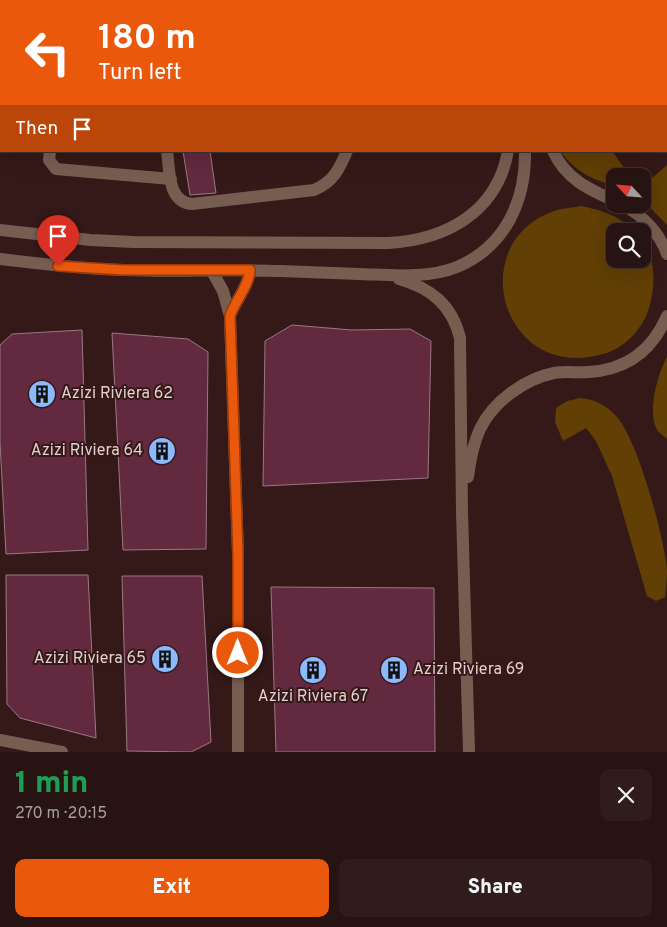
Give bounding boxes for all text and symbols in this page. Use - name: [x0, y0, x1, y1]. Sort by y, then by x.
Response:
- text: 180 m: [98, 17, 196, 61]
- icon: left: [15, 20, 80, 85]
- text: Turn left: [98, 60, 181, 87]
- icon: arrive: [68, 115, 96, 143]
- text: Then: [15, 117, 58, 141]
- north arrow: [606, 168, 651, 212]
- map controls: [606, 168, 651, 268]
- pin: [37, 215, 79, 266]
- icon: arrive: [44, 222, 72, 250]
- button: search: [606, 223, 651, 268]
- building icon: Azizi Riviera 62: [27, 379, 57, 409]
- place label: Azizi Riviera 62: [61, 384, 173, 404]
- building icon: Azizi Riviera 64: [147, 436, 177, 466]
- place label: Azizi Riviera 64: [31, 441, 143, 461]
- position arrow: [211, 626, 263, 678]
- building icon: Azizi Riviera 65: [150, 644, 180, 674]
- place label: Azizi Riviera 65: [34, 649, 146, 669]
- building icon: Azizi Riviera 67: [298, 655, 328, 685]
- building icon: Azizi Riviera 69: [379, 655, 409, 685]
- place label: Azizi Riviera 69: [413, 660, 524, 680]
- place label: Azizi Riviera 67: [258, 687, 368, 707]
- text: 1 min: [15, 766, 88, 803]
- button: close: [600, 769, 652, 821]
- text: 270 m · 20:15: [15, 804, 107, 824]
- button: Exit: [15, 859, 329, 917]
- button: Share: [339, 859, 652, 917]

